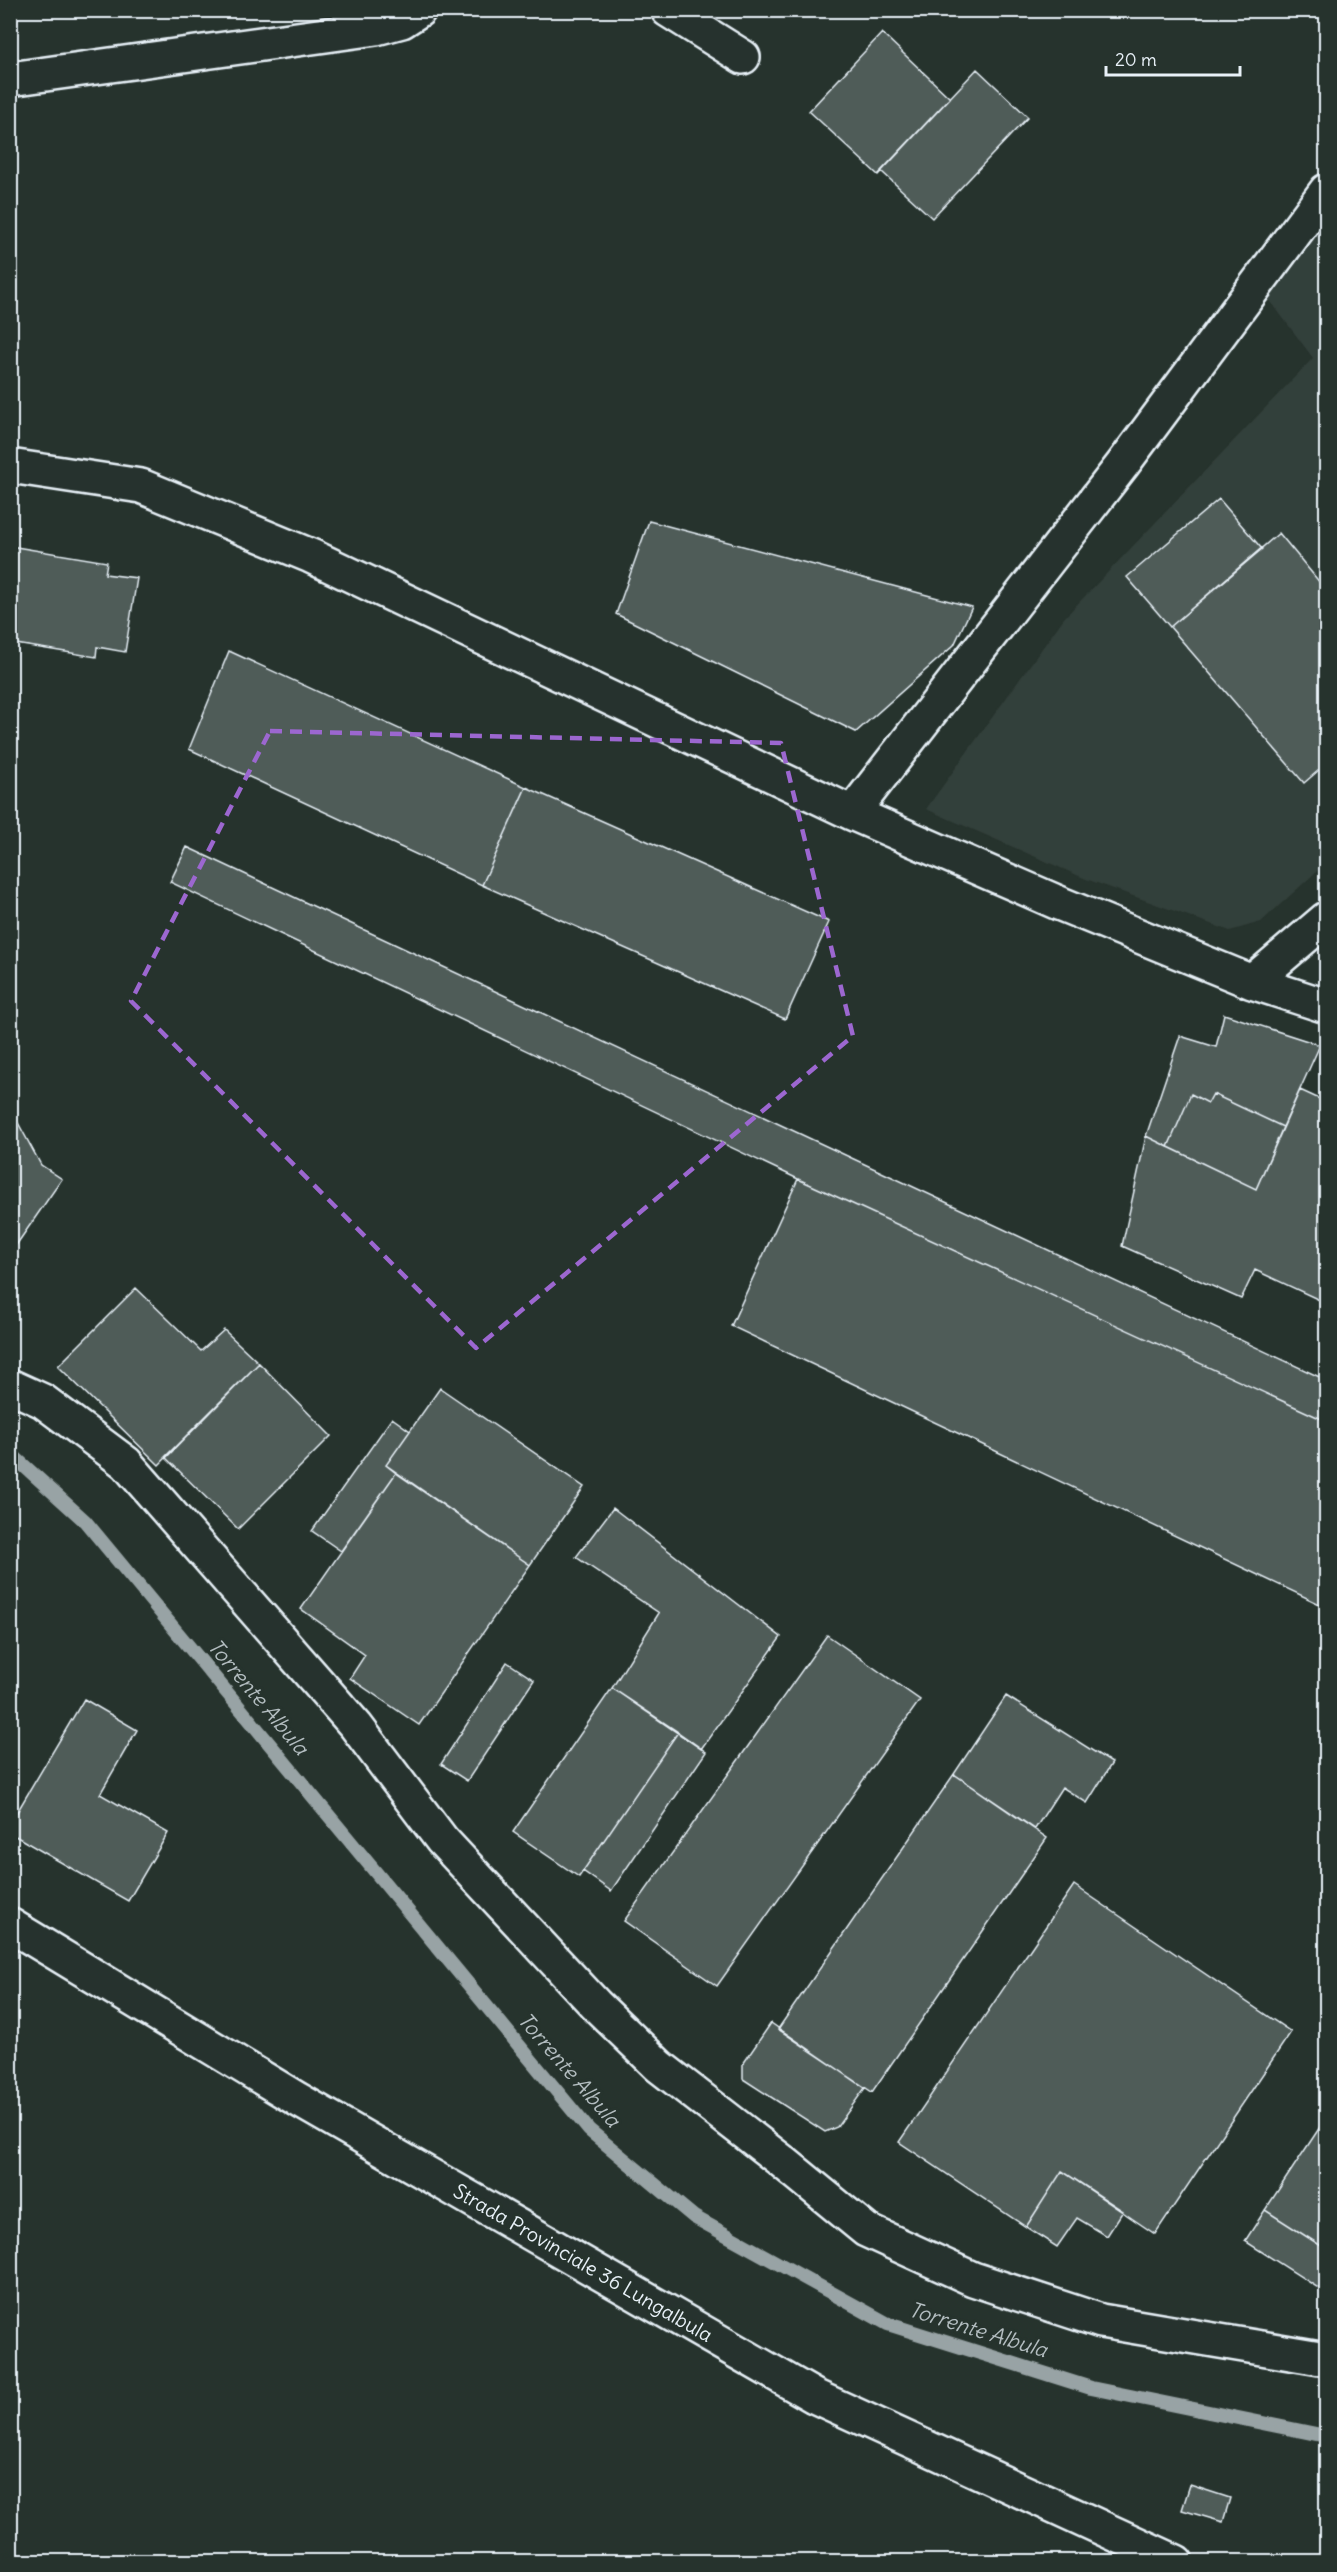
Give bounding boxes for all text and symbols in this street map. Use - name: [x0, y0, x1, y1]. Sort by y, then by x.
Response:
- scale bar: [1106, 39, 1240, 77]
- text: 20 m: [1115, 48, 1157, 71]
- water label: Torrente Albula: [202, 1633, 315, 1761]
- water label: Torrente Albula: [512, 2007, 627, 2133]
- street label: Strada Provinciale 36 Lungalbula: [449, 2178, 717, 2347]
- water label: Torrente Albula: [906, 2296, 1051, 2364]

